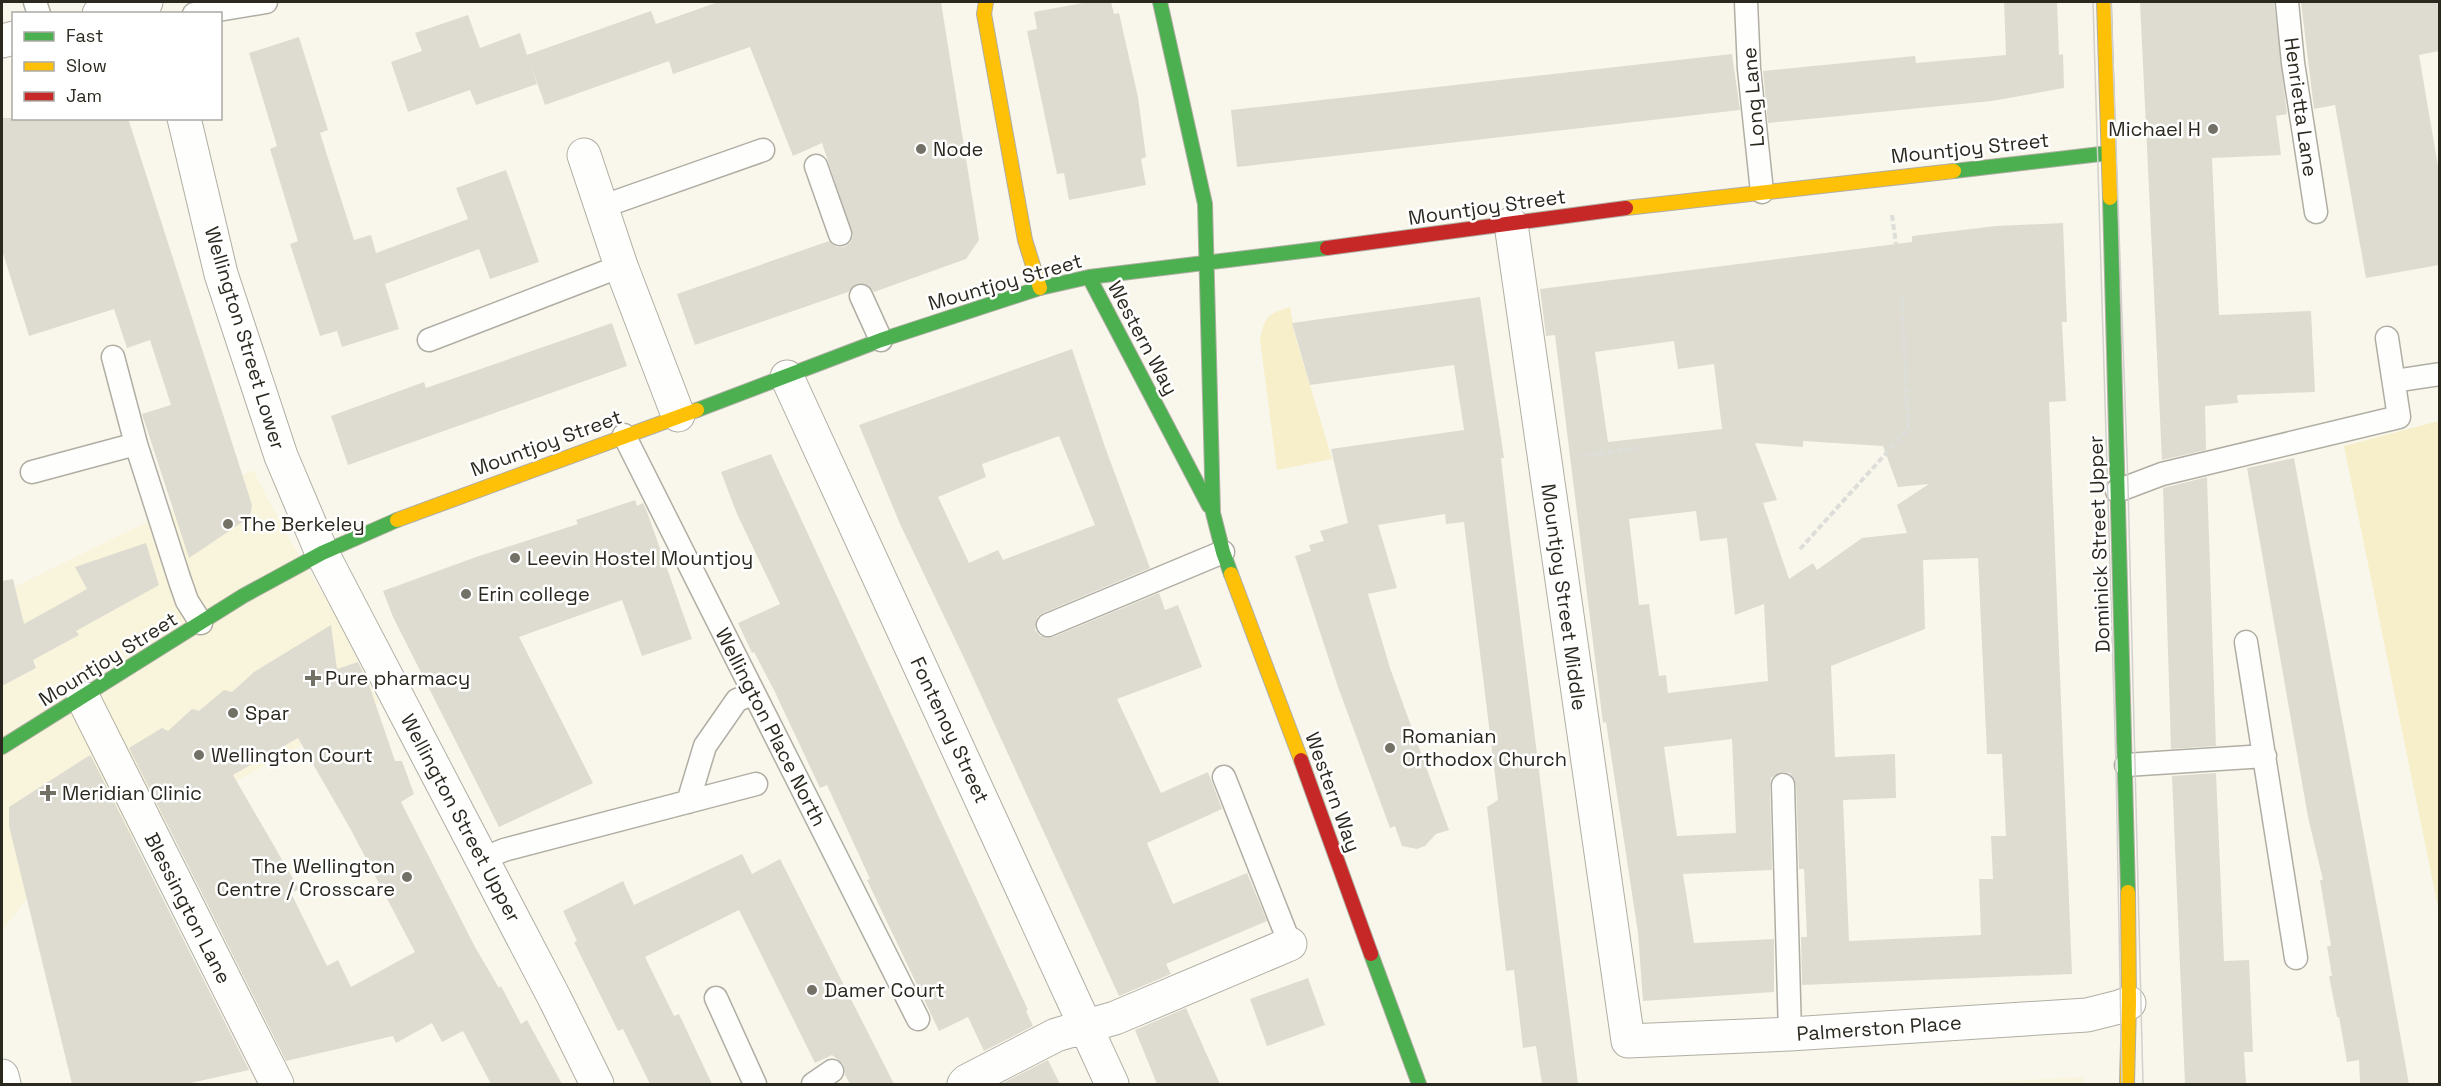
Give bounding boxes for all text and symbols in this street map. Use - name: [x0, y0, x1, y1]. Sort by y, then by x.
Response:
- legend: [12, 12, 222, 120]
- text: Fast: [66, 24, 103, 47]
- street label: Henrietta Lane: [2278, 36, 2324, 178]
- street label: Long Lane: [1736, 46, 1770, 148]
- text: Slow: [66, 54, 107, 77]
- text: Jam: [66, 84, 102, 107]
- place label: Michael H: [2108, 116, 2201, 142]
- marker: Michael H: [2206, 122, 2220, 136]
- street label: Mountjoy Street: [1890, 127, 2050, 169]
- place label: Node: [933, 136, 983, 162]
- marker: Node: [914, 142, 928, 156]
- street label: Mountjoy Street: [1407, 183, 1567, 231]
- street label: Wellington Street Lower: [199, 223, 291, 453]
- street label: Mountjoy Street: [925, 248, 1085, 316]
- street label: Western Way: [1102, 276, 1184, 400]
- street label: Mountjoy Street: [467, 404, 625, 482]
- street label: Dominick Street Upper: [2082, 435, 2116, 653]
- street label: Mountjoy Street Middle: [1535, 482, 1593, 712]
- place label: The Berkeley: [240, 511, 365, 537]
- marker: The Berkeley: [221, 517, 235, 531]
- place label: Leevin Hostel Mountjoy: [527, 545, 753, 571]
- marker: Leevin Hostel Mountjoy: [508, 551, 522, 565]
- place label: Erin college: [478, 581, 590, 607]
- marker: Erin college: [459, 587, 473, 601]
- street label: Mountjoy Street: [34, 606, 182, 712]
- street label: Wellington Place North: [710, 623, 832, 831]
- street label: Fontenoy Street: [905, 653, 995, 807]
- place label: Pure pharmacy: [325, 665, 470, 691]
- marker: Pure pharmacy: [306, 671, 320, 685]
- place label: Spar: [245, 700, 289, 726]
- marker: Spar: [226, 706, 240, 720]
- street label: Wellington Street Upper: [395, 709, 527, 927]
- place label: Romanian Orthodox Church: [1402, 723, 1567, 772]
- street label: Western Way: [1299, 729, 1367, 855]
- marker: Romanian Orthodox Church: [1383, 741, 1397, 755]
- place label: Wellington Court: [211, 742, 373, 768]
- marker: Wellington Court: [192, 748, 206, 762]
- place label: Meridian Clinic: [62, 780, 202, 806]
- marker: Meridian Clinic: [39, 784, 57, 802]
- street label: Blessington Lane: [139, 828, 237, 988]
- place label: The Wellington Centre / Crosscare: [217, 853, 395, 902]
- marker: The Wellington Centre / Crosscare: [400, 870, 414, 884]
- place label: Damer Court: [824, 977, 945, 1003]
- marker: Damer Court: [805, 983, 819, 997]
- street label: Palmerston Place: [1796, 1009, 1962, 1047]

